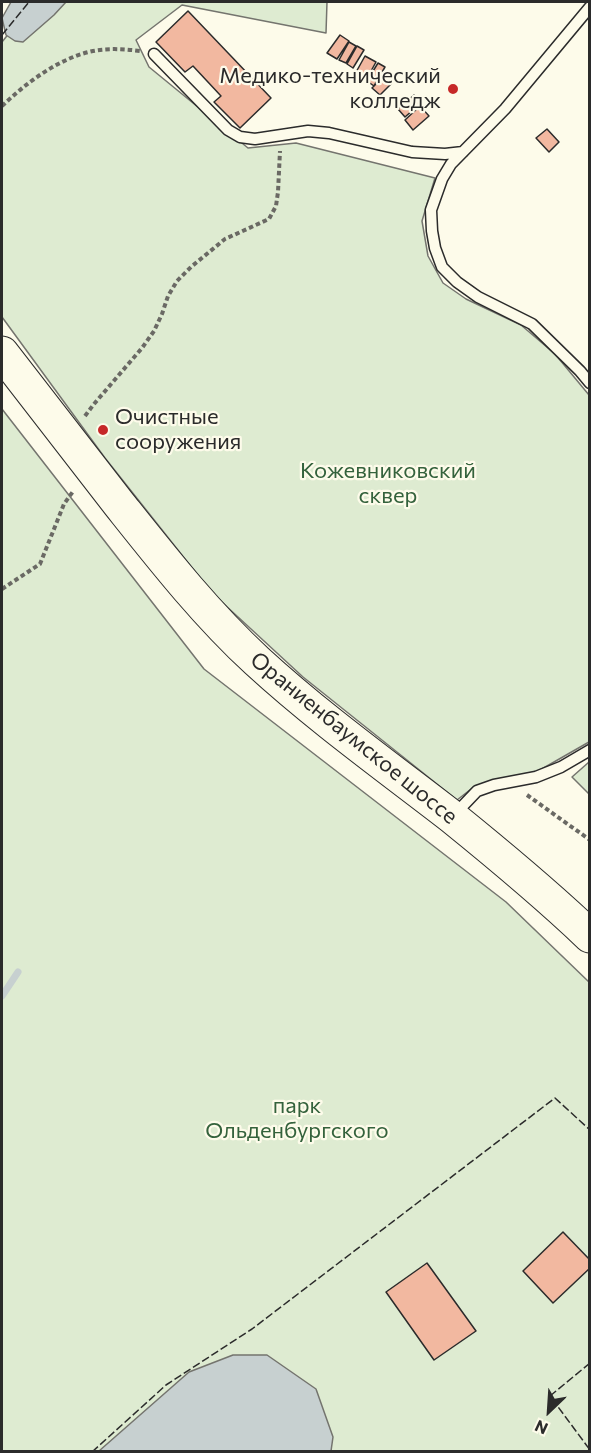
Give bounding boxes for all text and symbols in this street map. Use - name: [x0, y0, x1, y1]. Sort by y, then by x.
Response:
- place label: Медико-технический колледж: [219, 63, 441, 114]
- marker: Медико-технический колледж: [446, 82, 460, 96]
- place label: Очистные сооружения: [115, 404, 241, 456]
- marker: Очистные сооружения: [96, 423, 110, 437]
- park label: Кожевниковский сквер: [300, 458, 476, 510]
- street label: Ораниенбаумское шоссе: [245, 646, 463, 830]
- park label: парк Ольденбургского: [205, 1093, 389, 1144]
- north arrow: [519, 1381, 579, 1441]
- text: N: [532, 1417, 551, 1439]

